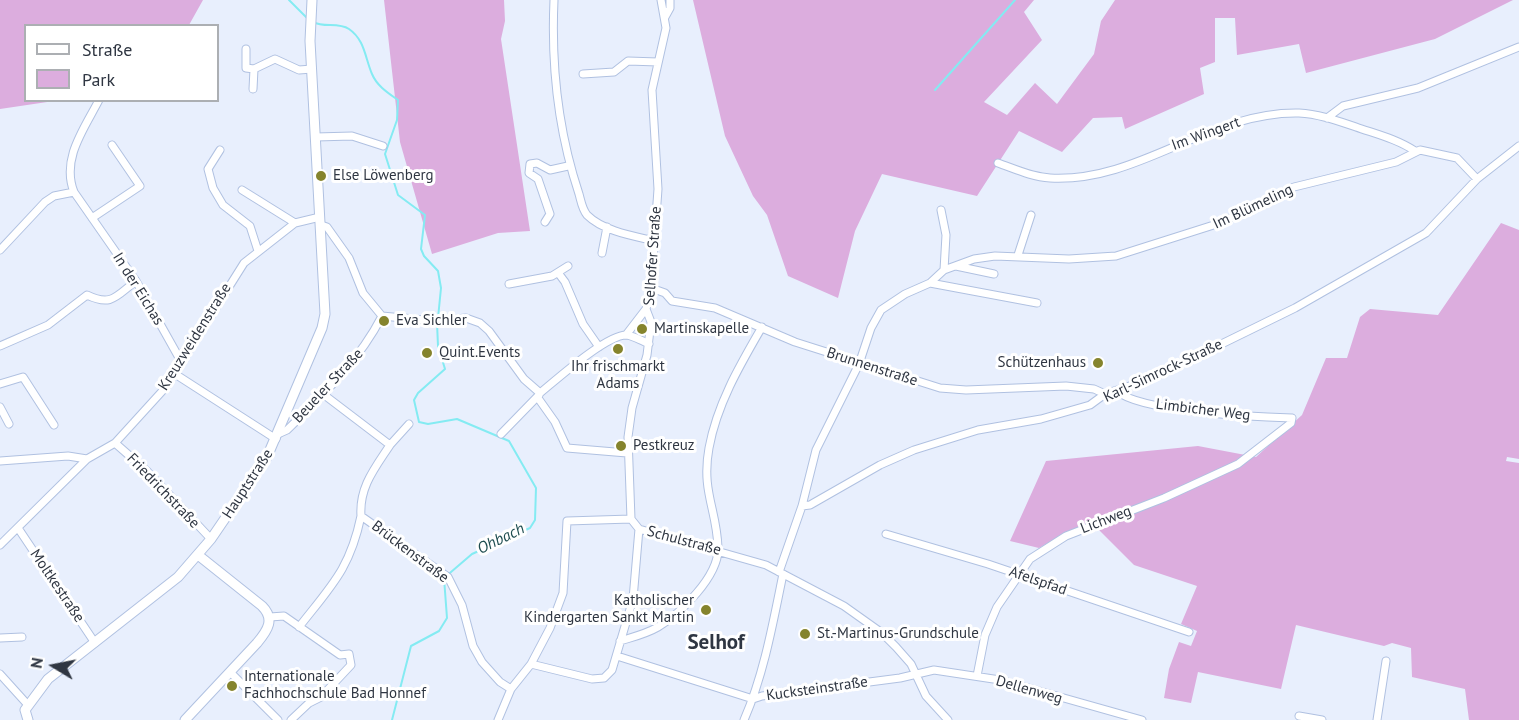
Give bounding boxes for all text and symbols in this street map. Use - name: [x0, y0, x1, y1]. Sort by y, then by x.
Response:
- legend: [24, 24, 219, 102]
- text: Straße: [82, 38, 133, 61]
- text: Park: [82, 68, 115, 91]
- street label: Im Wingert: [1169, 113, 1243, 155]
- place label: Else Löwenberg: [333, 167, 434, 185]
- marker: Else Löwenberg: [314, 169, 328, 183]
- street label: Im Blümeling: [1210, 181, 1296, 233]
- street label: Selhofer Straße: [641, 206, 665, 306]
- street label: In der Eichas: [109, 249, 167, 329]
- street label: Kreuzweidenstraße: [155, 280, 235, 394]
- place label: Eva Sichler: [396, 312, 467, 330]
- marker: Eva Sichler: [377, 314, 391, 328]
- place label: Martinskapelle: [654, 320, 749, 338]
- marker: Martinskapelle: [635, 322, 649, 336]
- street label: Karl-Simrock-Straße: [1101, 336, 1225, 406]
- marker: Ihr frischmarkt Adams: [611, 342, 625, 356]
- place label: Quint.Events: [439, 344, 520, 362]
- street label: Brunnenstraße: [824, 344, 920, 390]
- street label: Beueler Straße: [289, 345, 367, 427]
- marker: Quint.Events: [420, 346, 434, 360]
- place label: Schützenhaus: [998, 354, 1086, 372]
- marker: Schützenhaus: [1091, 356, 1105, 370]
- place label: Ihr frischmarkt Adams: [571, 358, 665, 393]
- street label: Limbicher Weg: [1155, 395, 1251, 425]
- place label: Pestkreuz: [633, 437, 695, 455]
- marker: Pestkreuz: [614, 439, 628, 453]
- street label: Hauptstraße: [219, 446, 277, 522]
- street label: Friedrichstraße: [123, 450, 203, 532]
- street label: Lichweg: [1078, 502, 1134, 538]
- street label: Brückenstraße: [368, 517, 452, 587]
- water label: Ohbach: [474, 519, 528, 559]
- street label: Schulstraße: [645, 522, 723, 560]
- street label: Moltkestraße: [26, 546, 88, 626]
- street label: Afelspfad: [1007, 563, 1069, 599]
- place label: Katholischer Kindergarten Sankt Martin: [524, 592, 694, 627]
- marker: Katholischer Kindergarten Sankt Martin: [699, 603, 713, 617]
- place label: St.-Martinus-Grundschule: [817, 625, 979, 643]
- marker: St.-Martinus-Grundschule: [798, 627, 812, 641]
- district label: Selhof: [687, 630, 745, 656]
- north arrow: [24, 636, 84, 696]
- text: N: [26, 656, 47, 670]
- place label: Internationale Fachhochschule Bad Honnef: [244, 668, 426, 703]
- street label: Dellenweg: [994, 672, 1064, 708]
- street label: Kucksteinstraße: [765, 673, 869, 705]
- marker: Internationale Fachhochschule Bad Honnef: [225, 679, 239, 693]

